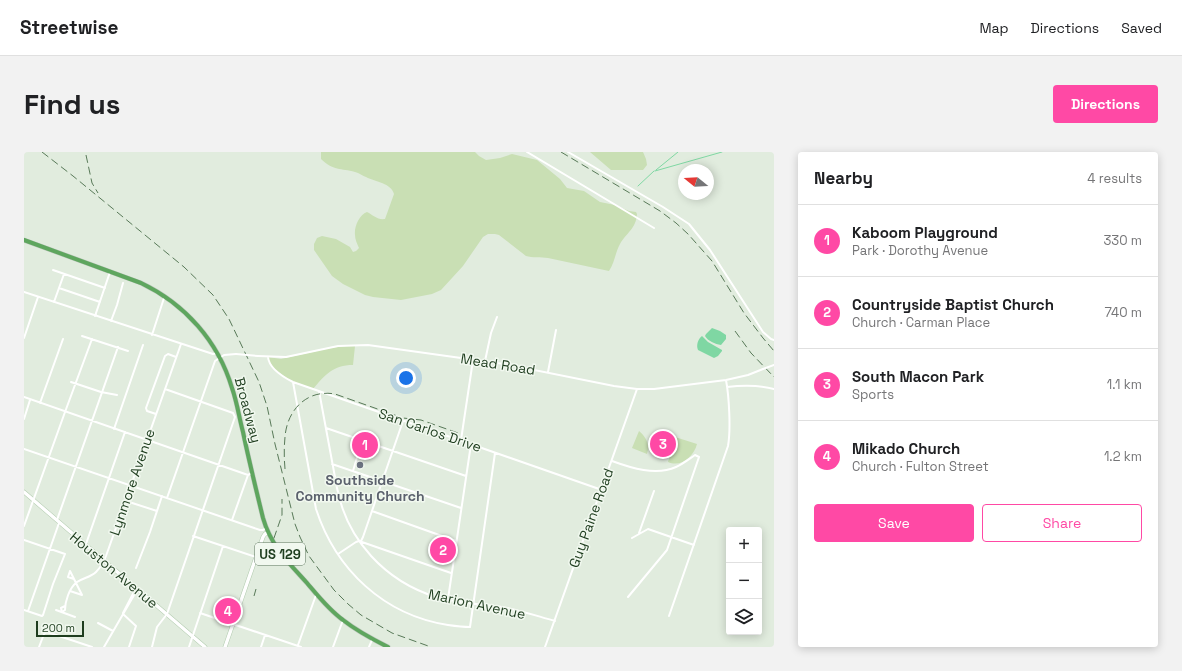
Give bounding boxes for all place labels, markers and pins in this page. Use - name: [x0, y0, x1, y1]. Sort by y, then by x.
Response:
- pin: 3: [650, 429, 676, 459]
- pin: 1: [352, 430, 378, 460]
- marker: Southside Community Church: [355, 460, 365, 470]
- place label: Southside Community Church: [295, 471, 425, 505]
- pin: 2: [430, 535, 456, 565]
- pin: 4: [215, 596, 241, 626]

